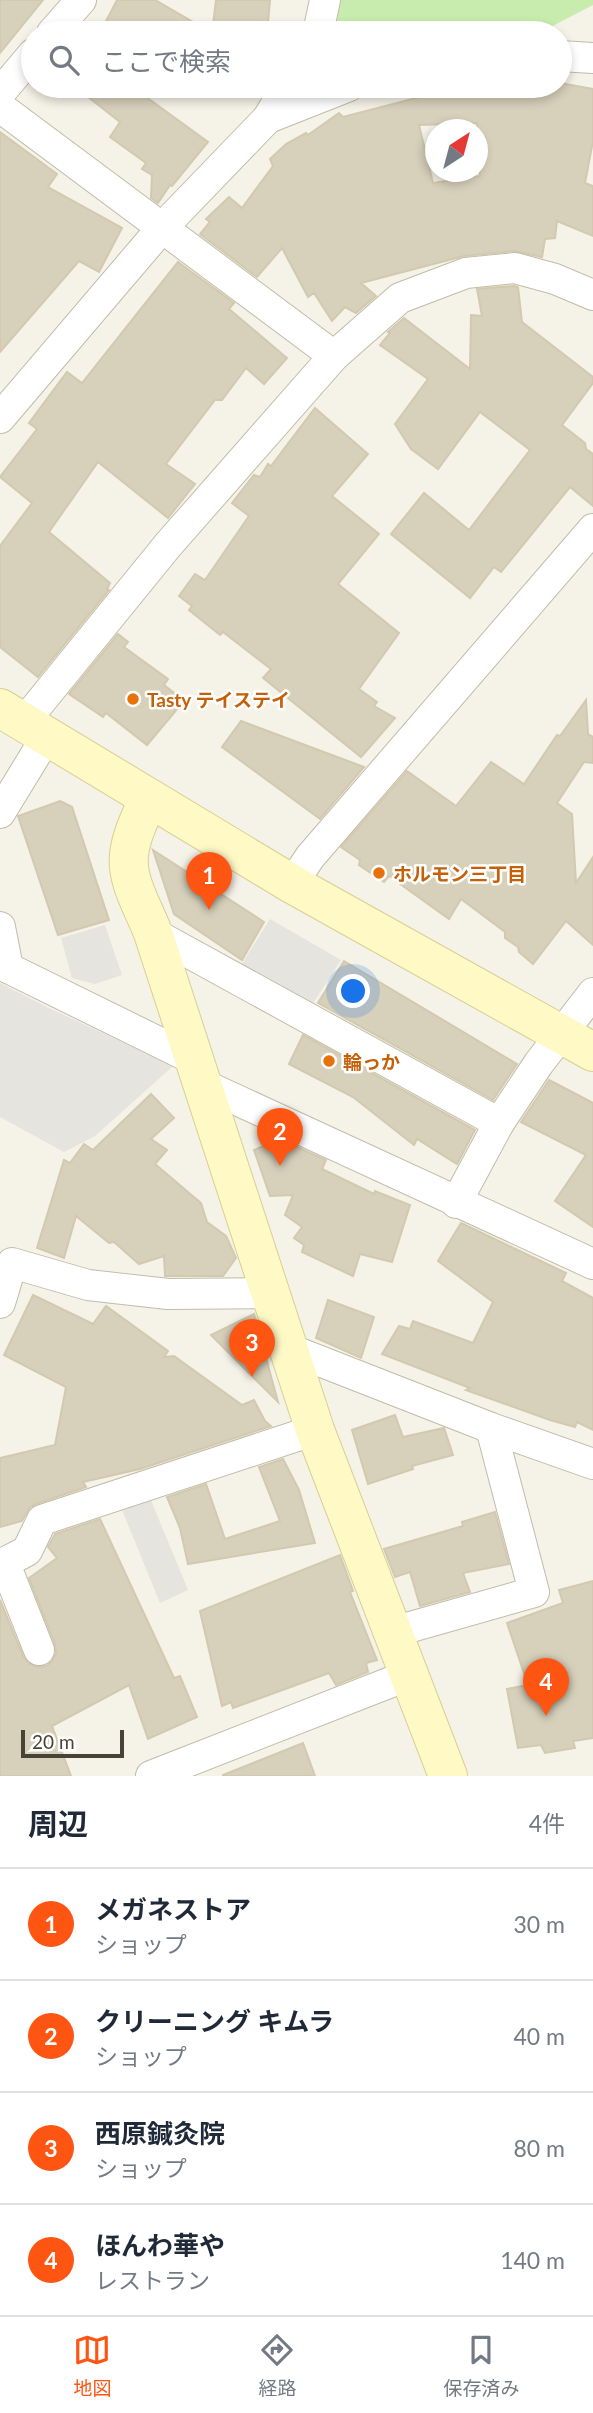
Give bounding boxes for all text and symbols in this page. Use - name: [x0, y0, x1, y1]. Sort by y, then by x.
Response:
- search box: [21, 21, 572, 98]
- icon: search: [45, 41, 83, 79]
- text: ここで検索: [101, 45, 231, 77]
- north arrow: [425, 119, 488, 182]
- place label: Tasty テイステイ: [147, 688, 290, 711]
- marker: Tasty テイステイ: [125, 691, 141, 707]
- pin: 1: [186, 852, 232, 910]
- place label: ホルモン三丁目: [393, 862, 526, 885]
- marker: ホルモン三丁目: [371, 865, 387, 881]
- your location: [336, 974, 370, 1008]
- place label: 輪っか: [343, 1050, 400, 1073]
- marker: 輪っか: [321, 1053, 337, 1069]
- pin: 2: [257, 1108, 303, 1166]
- pin: 3: [229, 1319, 275, 1377]
- pin: 4: [523, 1658, 569, 1716]
- scale bar: [21, 1727, 124, 1759]
- text: 20 m: [32, 1730, 75, 1753]
- text: 周辺: [28, 1805, 88, 1841]
- text: 4件: [529, 1809, 565, 1837]
- text: メガネストア: [95, 1893, 251, 1925]
- text: 1: [44, 1910, 58, 1938]
- text: 30 m: [514, 1910, 565, 1938]
- text: ショップ: [95, 1930, 187, 1958]
- text: クリーニング キムラ: [95, 2005, 334, 2037]
- text: 2: [44, 2022, 58, 2050]
- text: 40 m: [514, 2022, 565, 2050]
- text: ショップ: [95, 2042, 187, 2070]
- text: 西原鍼灸院: [95, 2117, 225, 2149]
- text: 3: [44, 2134, 58, 2162]
- text: 80 m: [514, 2134, 565, 2162]
- text: ショップ: [95, 2154, 187, 2182]
- text: ほんわ華や: [95, 2229, 225, 2261]
- text: 4: [44, 2246, 58, 2274]
- text: 140 m: [500, 2246, 565, 2274]
- text: レストラン: [95, 2266, 210, 2294]
- tab: 地図: [73, 2331, 112, 2400]
- tab: 経路: [258, 2331, 297, 2400]
- tab: 保存済み: [443, 2331, 520, 2400]

